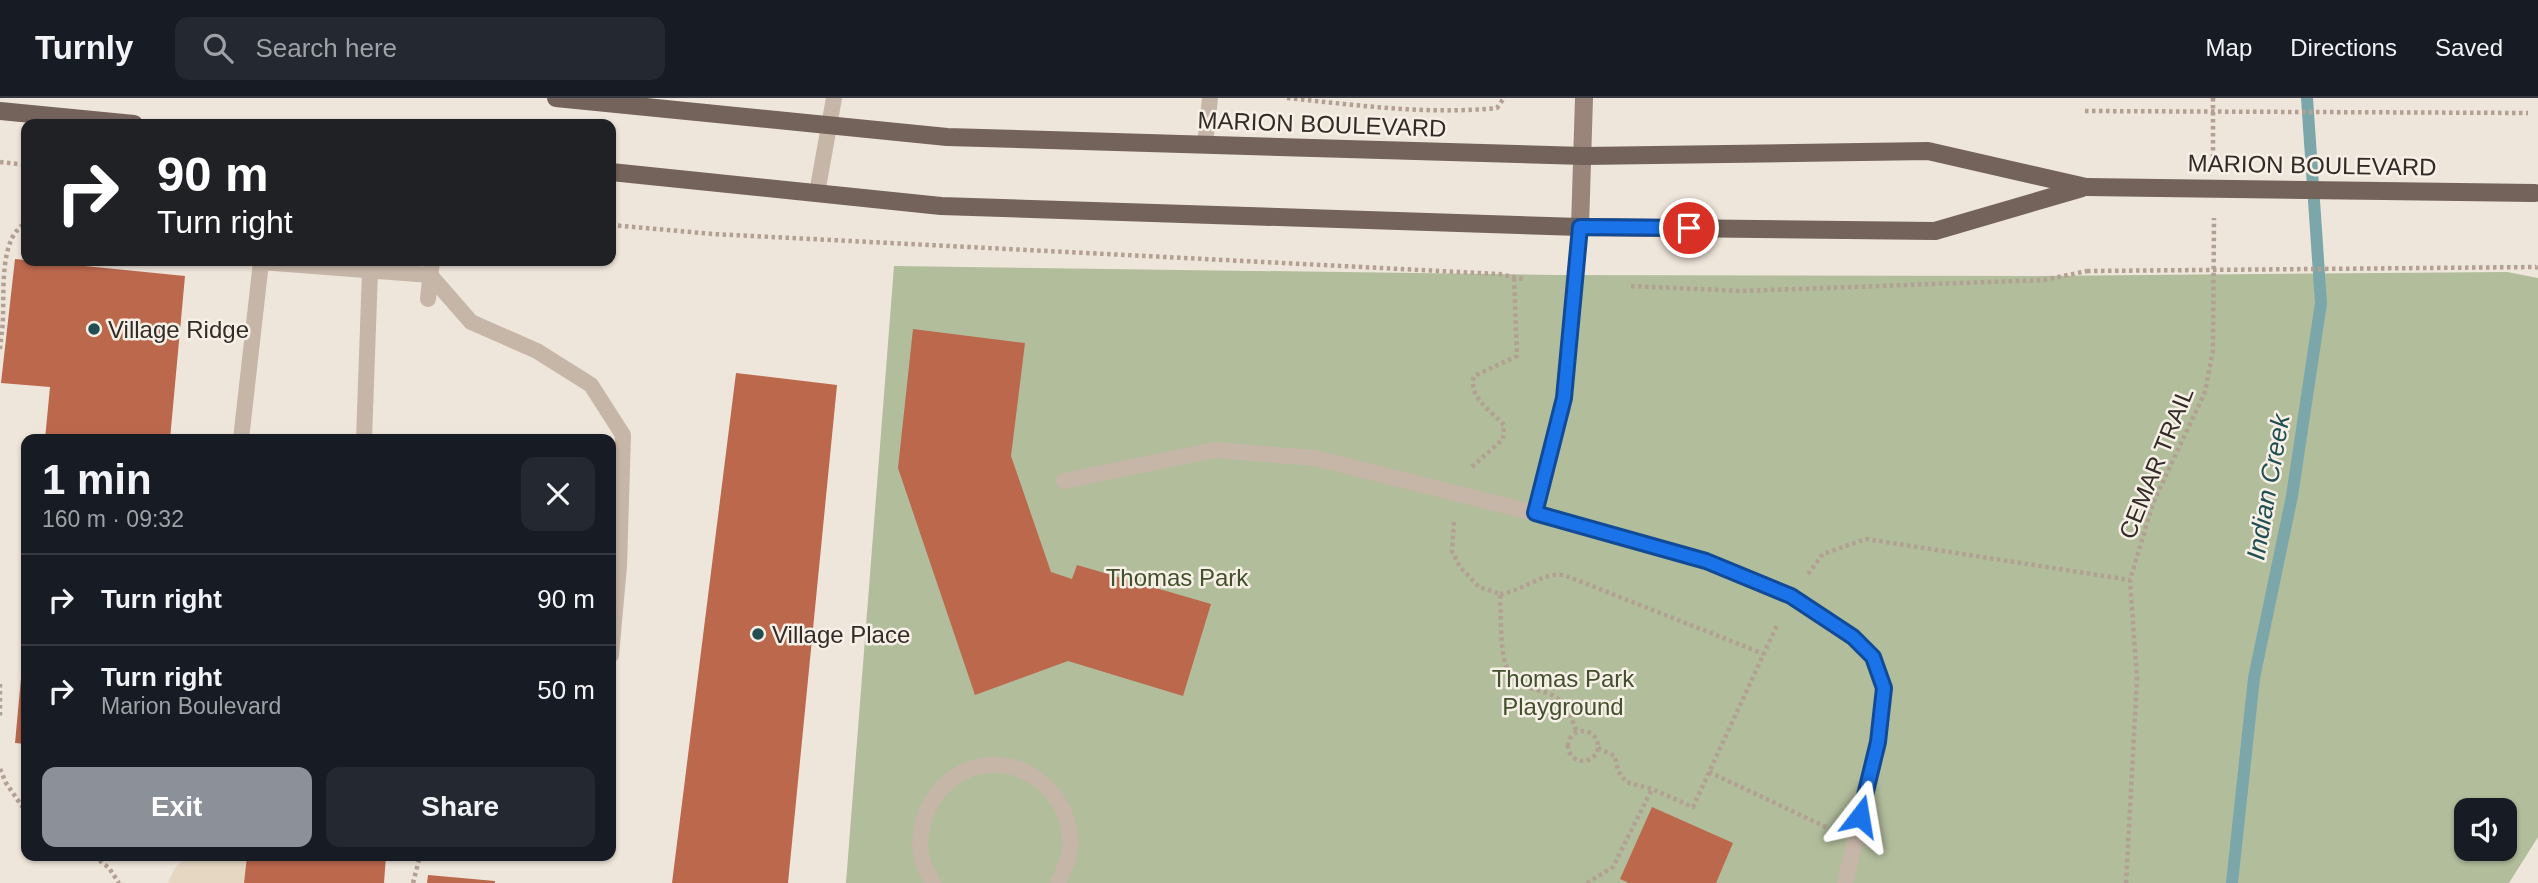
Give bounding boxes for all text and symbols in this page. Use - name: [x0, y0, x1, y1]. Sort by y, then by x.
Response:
- search box: [175, 17, 665, 80]
- text: Turnly: [35, 29, 133, 66]
- icon: search: [199, 29, 237, 67]
- text: Search here: [255, 33, 397, 63]
- text: Map: [2206, 34, 2252, 61]
- text: Directions: [2290, 34, 2397, 61]
- text: Saved: [2435, 34, 2503, 61]
- street label: MARION BOULEVARD: [1197, 106, 1447, 142]
- icon: right: [42, 147, 133, 238]
- text: 90 m: [157, 147, 269, 201]
- street label: MARION BOULEVARD: [2187, 149, 2437, 181]
- pin: [1659, 198, 1719, 258]
- text: Turn right: [157, 204, 293, 240]
- icon: arrive: [1670, 209, 1708, 247]
- place label: Village Ridge: [108, 316, 249, 343]
- marker: Village Ridge: [86, 321, 102, 337]
- street label: CEMAR TRAIL: [2113, 383, 2199, 543]
- water label: Indian Creek: [2240, 410, 2296, 562]
- text: 1 min: [42, 456, 152, 503]
- button: close: [521, 457, 595, 531]
- text: 160 m · 09:32: [42, 506, 184, 532]
- park label: Thomas Park: [1106, 564, 1249, 591]
- icon: right: [42, 581, 80, 619]
- text: Turn right: [101, 584, 222, 614]
- text: 90 m: [537, 584, 595, 614]
- place label: Village Place: [772, 621, 910, 648]
- marker: Village Place: [750, 626, 766, 642]
- text: Turn right: [101, 662, 222, 692]
- park label: Thomas Park Playground: [1492, 665, 1635, 720]
- icon: right: [42, 672, 80, 710]
- text: 50 m: [537, 675, 595, 705]
- text: Marion Boulevard: [101, 693, 281, 719]
- button: Exit: [42, 767, 312, 847]
- button: Share: [326, 767, 595, 847]
- position arrow: [1823, 779, 1897, 853]
- map controls: [2454, 798, 2517, 861]
- button: sound: [2454, 798, 2517, 861]

